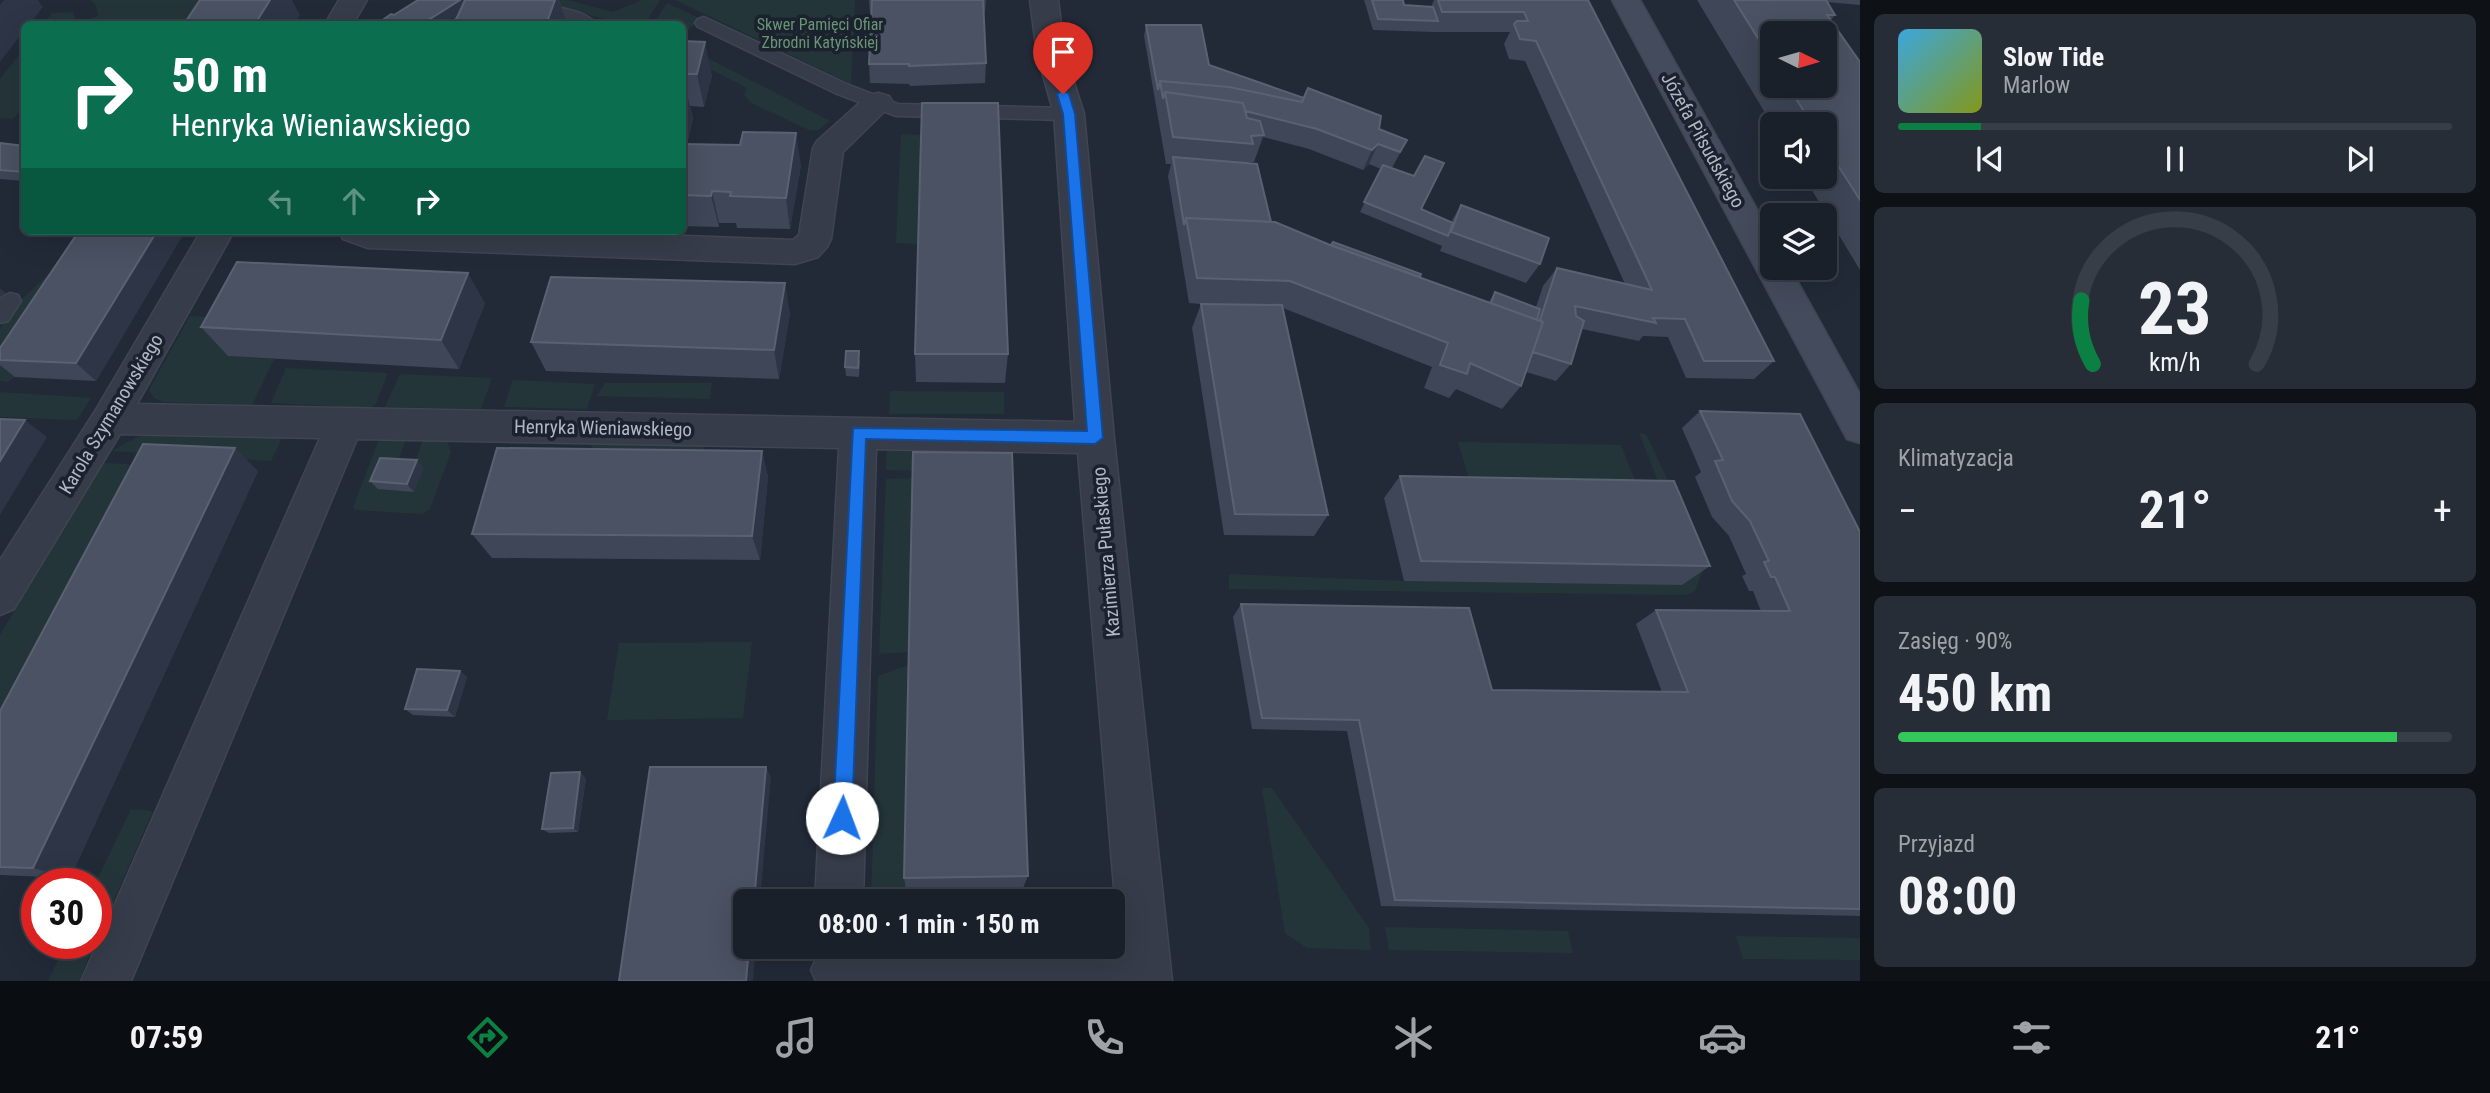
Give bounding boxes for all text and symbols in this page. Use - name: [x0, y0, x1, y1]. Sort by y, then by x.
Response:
- park label: Skwer Pamięci Ofiar Zbrodni Katyńskiej: [757, 15, 883, 52]
- north arrow: [1760, 21, 1838, 98]
- map controls: [1760, 21, 1837, 280]
- pin: [1033, 22, 1093, 94]
- icon: arrive: [1044, 33, 1082, 71]
- text: Slow Tide: [2003, 42, 2104, 72]
- text: 50 m: [171, 47, 268, 104]
- icon: right: [56, 49, 147, 140]
- street label: Józefa Piłsudskiego: [1656, 68, 1750, 212]
- text: Marlow: [2003, 72, 2070, 99]
- text: Henryka Wieniawskiego: [171, 106, 471, 144]
- button: sound: [1760, 112, 1837, 189]
- icon: previous: [1971, 140, 2009, 178]
- icon: pause: [2156, 140, 2194, 178]
- icon: next: [2341, 140, 2379, 178]
- icon: left: [262, 182, 300, 220]
- icon: ahead: [335, 182, 373, 220]
- icon: right: [408, 182, 446, 220]
- button: layers: [1760, 203, 1837, 280]
- text: 23: [2138, 266, 2212, 352]
- street label: Karola Szymanowskiego: [54, 330, 168, 498]
- text: km/h: [2149, 348, 2201, 377]
- street label: Henryka Wieniawskiego: [514, 415, 692, 441]
- text: Klimatyzacja: [1898, 445, 2014, 472]
- street label: Kazimierza Pułaskiego: [1087, 466, 1125, 638]
- text: 21°: [2139, 480, 2211, 541]
- text: −: [1898, 489, 1917, 533]
- text: +: [2433, 489, 2452, 533]
- text: Zasięg · 90%: [1898, 628, 2012, 655]
- text: 450 km: [1898, 663, 2052, 724]
- position arrow: [805, 781, 879, 855]
- text: Przyjazd: [1898, 831, 1975, 858]
- text: 08:00: [1898, 866, 2017, 927]
- speed limit sign: 30: [21, 868, 112, 959]
- text: 08:00 · 1 min · 150 m: [819, 909, 1039, 939]
- icon: directions: [463, 1013, 512, 1062]
- icon: music: [772, 1013, 821, 1062]
- icon: phone: [1080, 1013, 1129, 1062]
- icon: climate: [1389, 1013, 1438, 1062]
- icon: car: [1698, 1013, 1747, 1062]
- icon: filters: [2007, 1013, 2056, 1062]
- text: 07:59: [130, 1018, 203, 1056]
- text: 21°: [2315, 1018, 2360, 1056]

